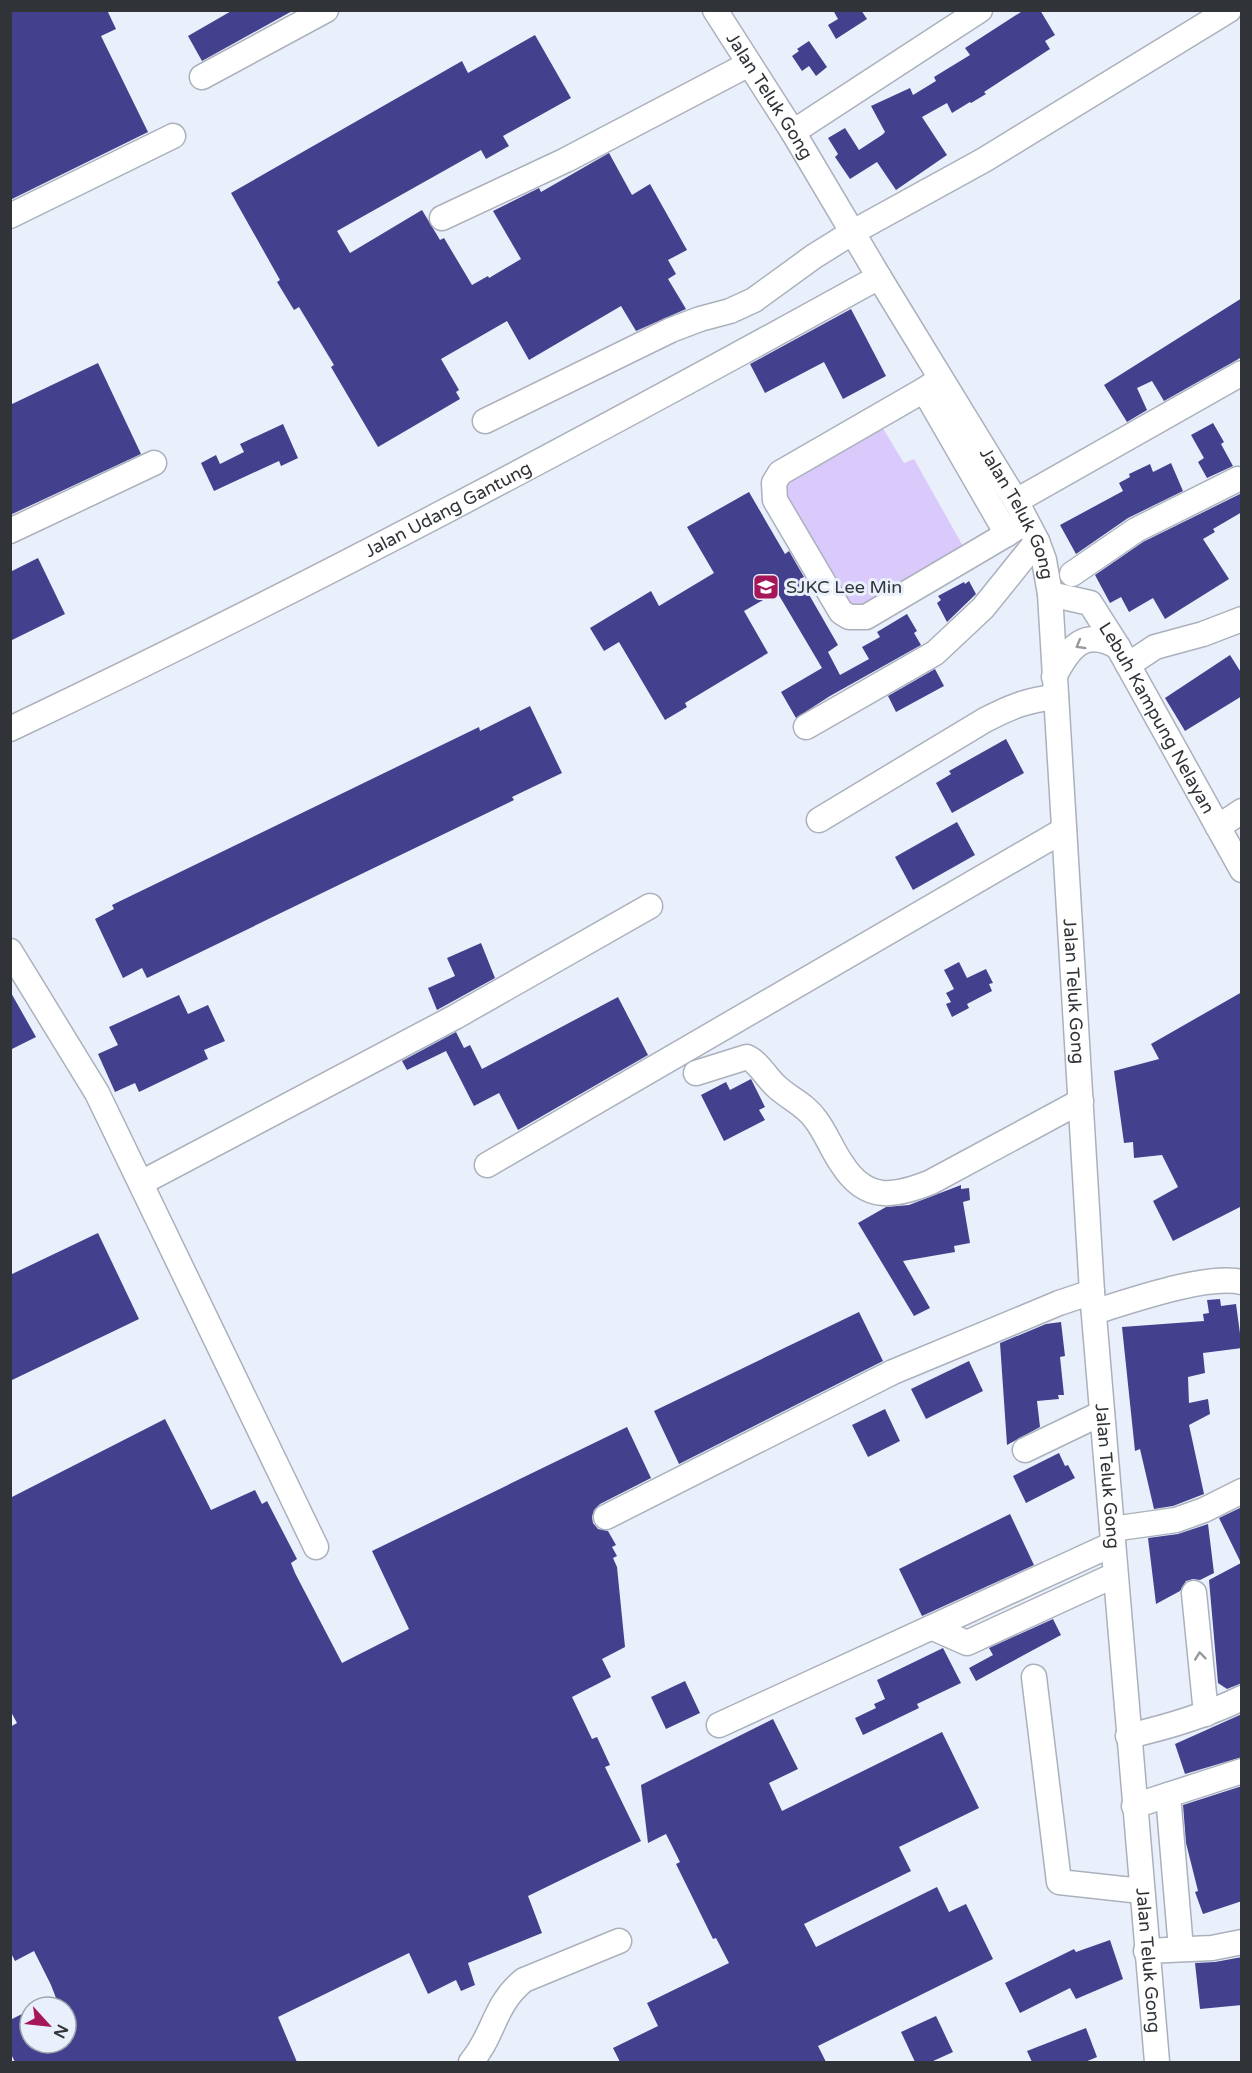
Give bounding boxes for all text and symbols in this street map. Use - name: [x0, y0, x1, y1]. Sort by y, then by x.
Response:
- street label: Jalan Teluk Gong: [721, 29, 818, 163]
- street label: Jalan Teluk Gong: [975, 443, 1058, 581]
- street label: Jalan Udang Gantung: [361, 457, 535, 562]
- school or university icon: SJKC Lee Min: [751, 572, 781, 602]
- place label: SJKC Lee Min: [786, 576, 902, 598]
- street label: Lebuh Kampung Nelayan: [1094, 618, 1219, 817]
- one-way arrow: [1075, 638, 1086, 649]
- street label: Jalan Teluk Gong: [1059, 918, 1089, 1065]
- street label: Jalan Teluk Gong: [1090, 1403, 1125, 1550]
- one-way arrow: [1194, 1652, 1207, 1661]
- street label: Jalan Teluk Gong: [1131, 1887, 1166, 2034]
- north arrow: [18, 1995, 78, 2055]
- text: N: [49, 2021, 72, 2042]

